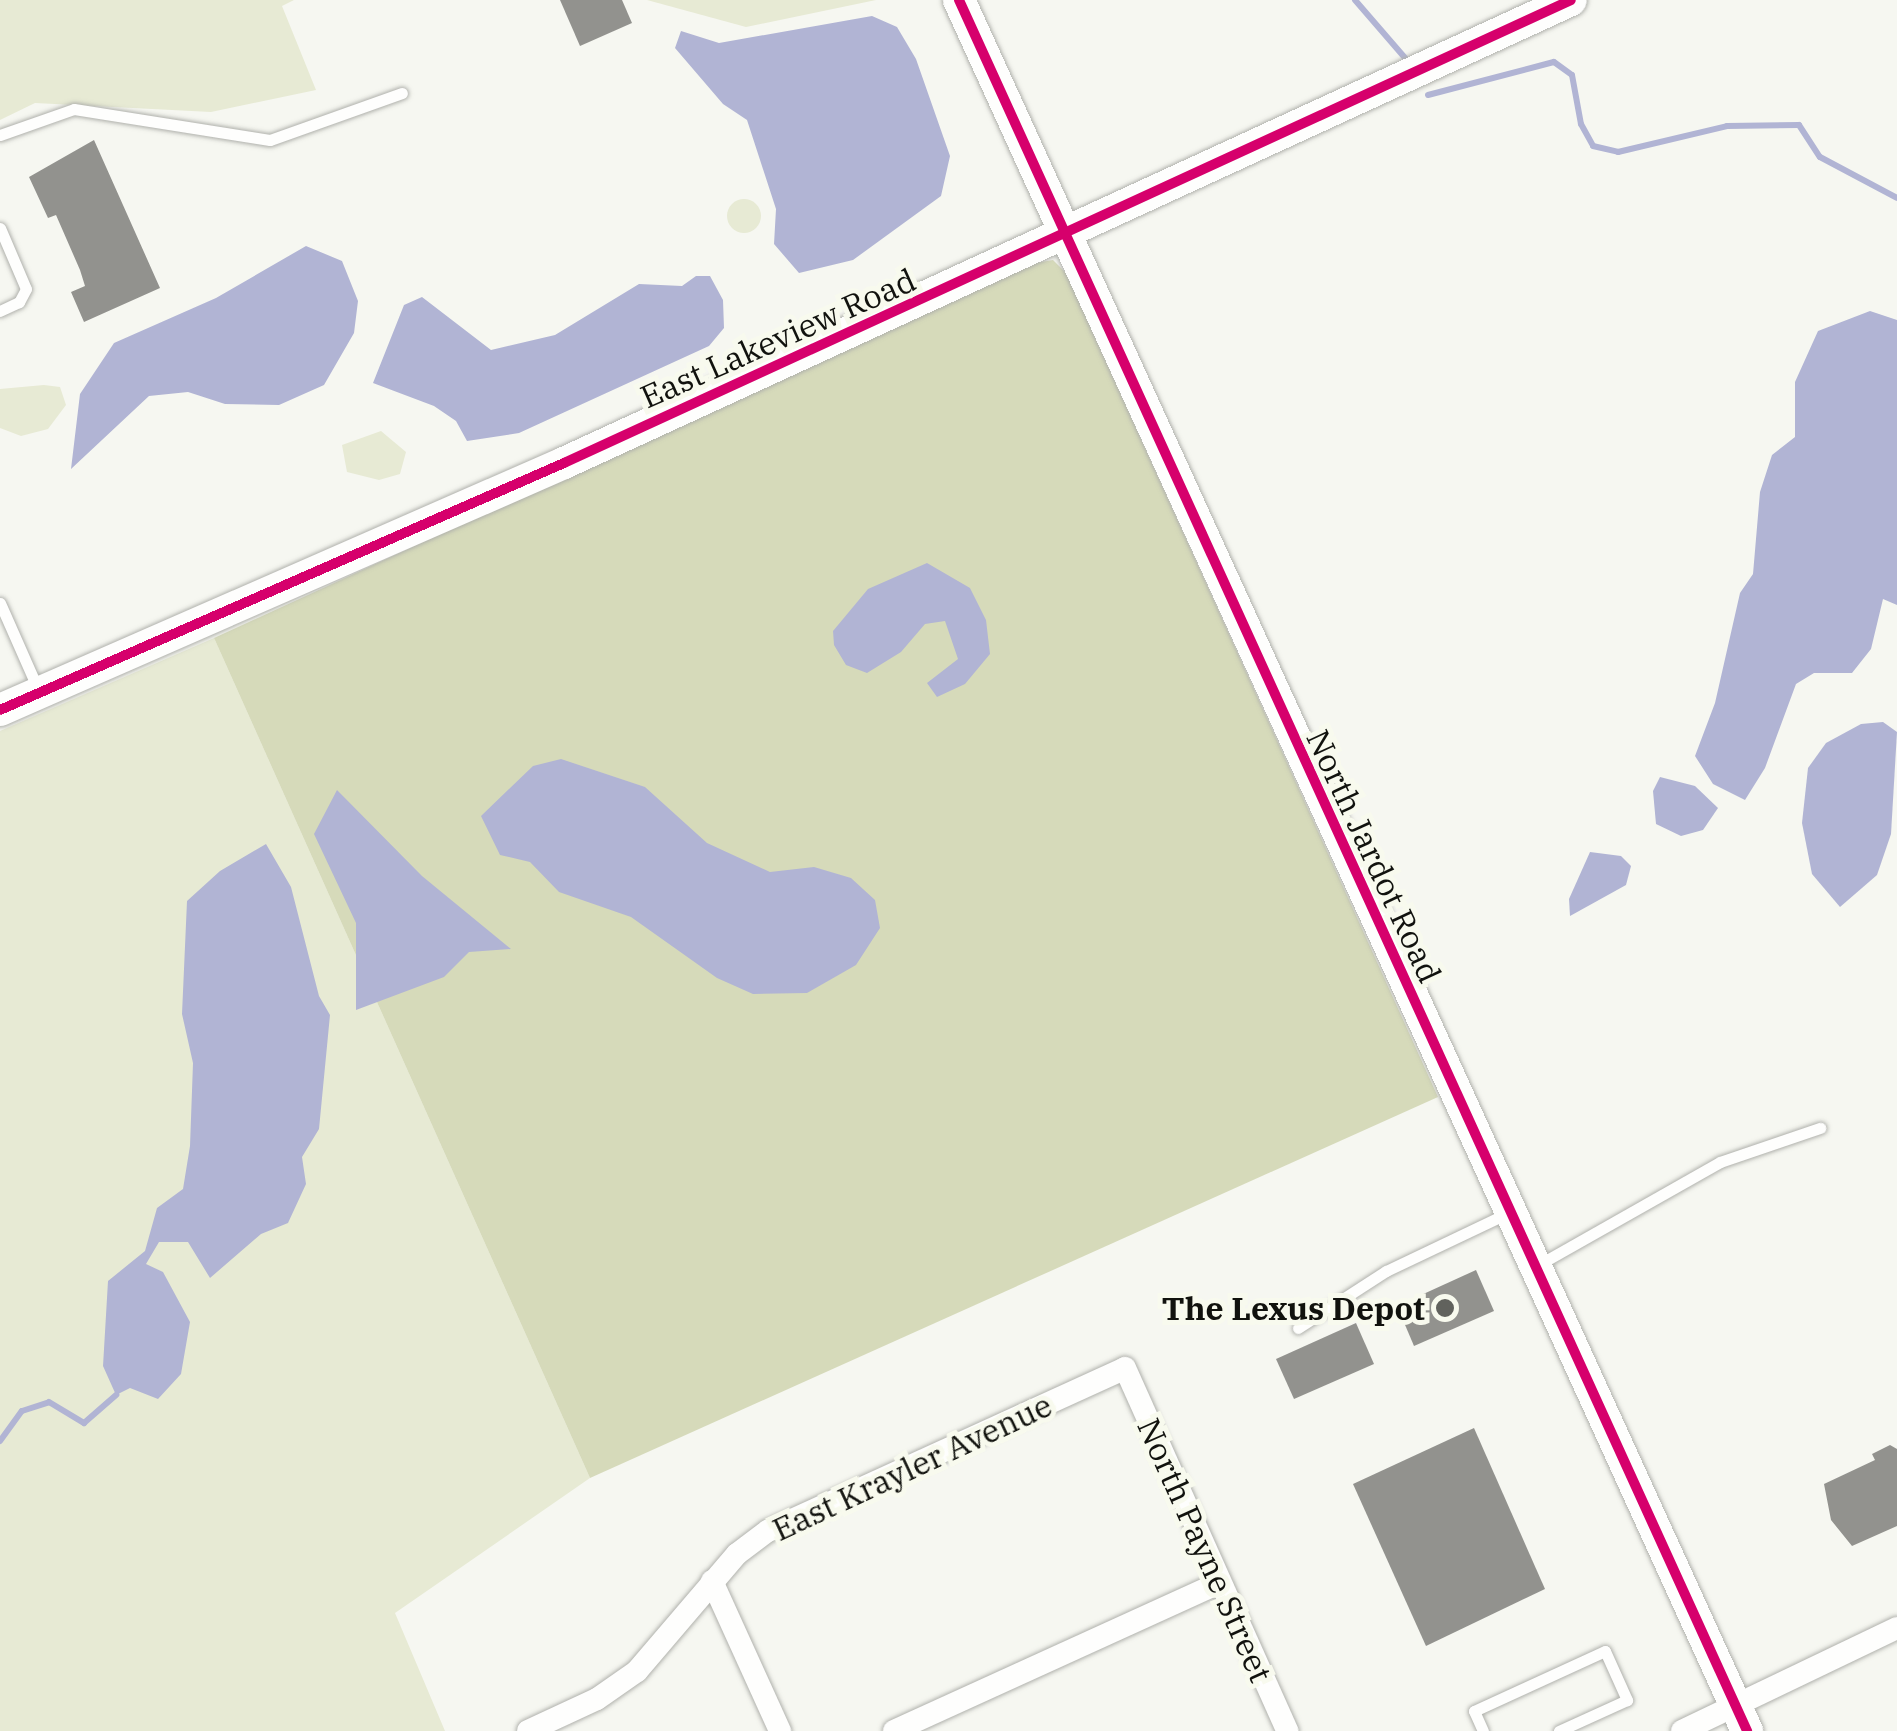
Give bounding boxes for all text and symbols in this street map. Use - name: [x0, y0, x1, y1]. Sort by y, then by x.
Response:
- street label: East Lakeview Road: [635, 260, 921, 416]
- street label: North Jardot Road: [1299, 723, 1449, 989]
- place label: The Lexus Depot: [1162, 1289, 1425, 1327]
- marker: The Lexus Depot: [1434, 1297, 1456, 1319]
- street label: East Krayler Avenue: [766, 1385, 1058, 1549]
- street label: North Payne Street: [1130, 1412, 1280, 1688]

